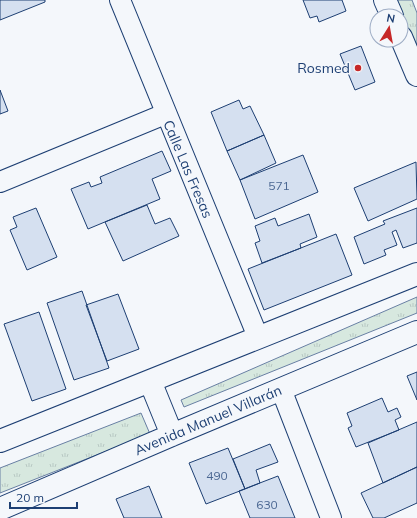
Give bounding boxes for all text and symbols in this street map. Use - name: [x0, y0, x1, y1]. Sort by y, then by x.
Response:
- north arrow: [369, 8, 409, 48]
- text: N: [385, 11, 396, 26]
- place label: Rosmed: [297, 59, 350, 77]
- marker: Rosmed: [353, 63, 363, 73]
- street label: Calle Las Fresas: [159, 117, 217, 221]
- house number: 571: [268, 178, 290, 193]
- street label: Avenida Manuel Villarán: [132, 381, 284, 459]
- house number: 490: [206, 468, 228, 483]
- scale bar: [10, 484, 77, 510]
- text: 20 m: [16, 490, 44, 505]
- house number: 630: [256, 497, 278, 512]

